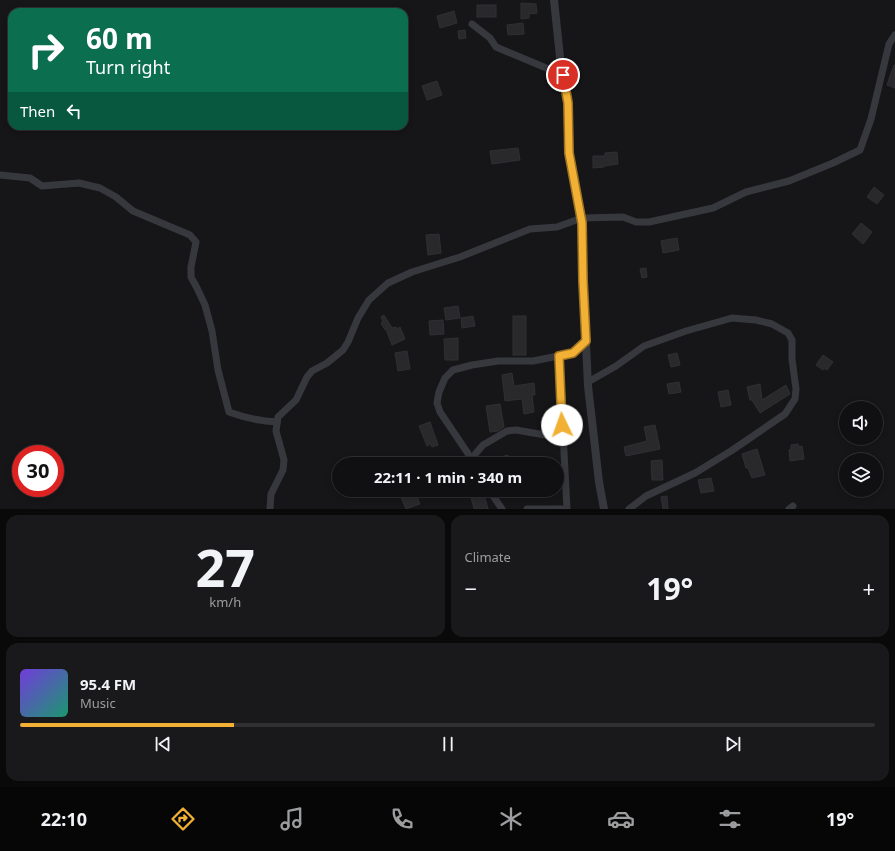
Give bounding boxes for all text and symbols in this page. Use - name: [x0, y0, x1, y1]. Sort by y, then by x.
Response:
- text: 60 m: [86, 19, 153, 57]
- icon: right: [20, 24, 72, 76]
- text: Turn right: [86, 55, 170, 79]
- pin: [546, 58, 580, 92]
- icon: arrive: [552, 64, 574, 86]
- icon: left: [63, 100, 85, 122]
- text: Then: [20, 101, 55, 121]
- map controls: [839, 401, 883, 497]
- button: sound: [839, 401, 883, 445]
- position arrow: [541, 404, 583, 446]
- speed limit sign: 30: [12, 445, 64, 497]
- button: layers: [839, 453, 883, 497]
- text: 22:11 · 1 min · 340 m: [374, 467, 522, 487]
- text: 27: [196, 531, 255, 602]
- text: Climate: [465, 548, 511, 566]
- text: 19°: [646, 568, 693, 609]
- text: −: [465, 573, 477, 603]
- text: +: [862, 573, 875, 603]
- text: km/h: [209, 593, 241, 611]
- text: 95.4 FM: [80, 674, 136, 694]
- text: Music: [80, 694, 116, 712]
- icon: previous: [152, 733, 174, 755]
- icon: pause: [437, 733, 459, 755]
- icon: next: [722, 733, 744, 755]
- icon: directions: [169, 805, 197, 833]
- icon: music: [278, 805, 306, 833]
- icon: phone: [388, 805, 416, 833]
- icon: climate: [497, 805, 525, 833]
- icon: car: [607, 805, 635, 833]
- icon: filters: [716, 805, 744, 833]
- text: 22:10: [41, 807, 87, 831]
- text: 19°: [826, 807, 854, 831]

